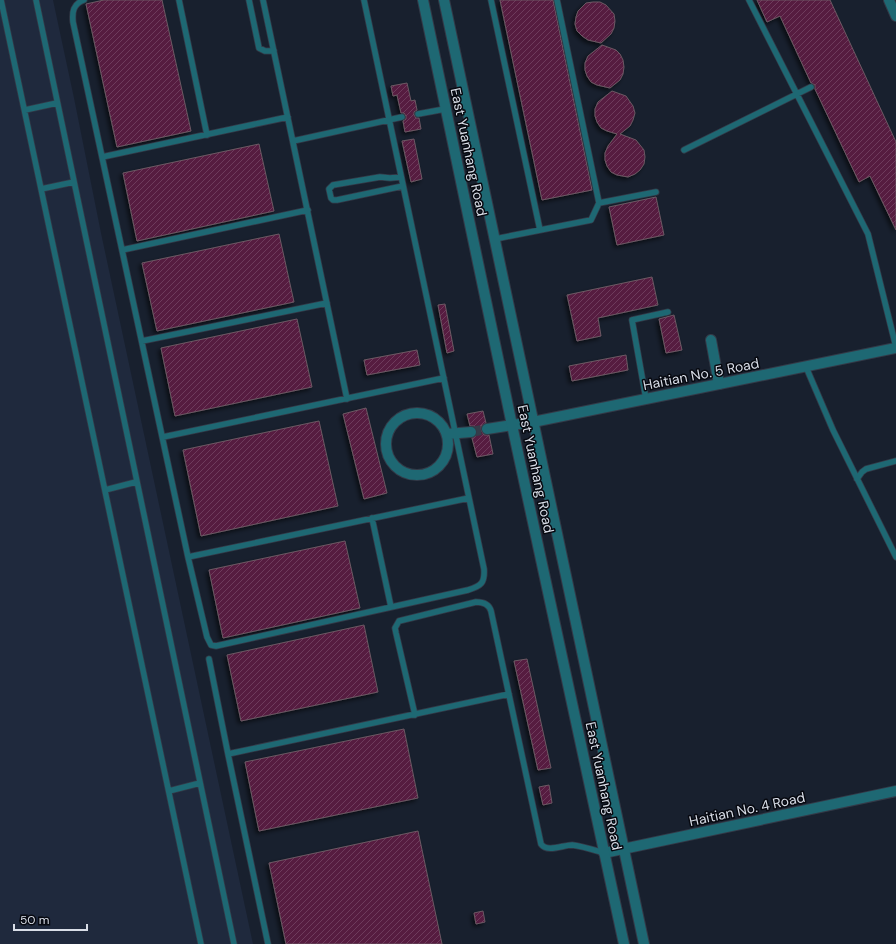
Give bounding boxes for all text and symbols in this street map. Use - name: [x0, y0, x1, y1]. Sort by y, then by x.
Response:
- street label: East Yuanhang Road: [447, 86, 491, 218]
- street label: Haitian No. 5 Road: [641, 354, 761, 394]
- street label: East Yuanhang Road: [514, 403, 558, 535]
- street label: East Yuanhang Road: [582, 720, 626, 852]
- street label: Haitian No. 4 Road: [687, 788, 807, 830]
- scale bar: [14, 906, 87, 932]
- text: 50 m: [20, 912, 49, 928]

